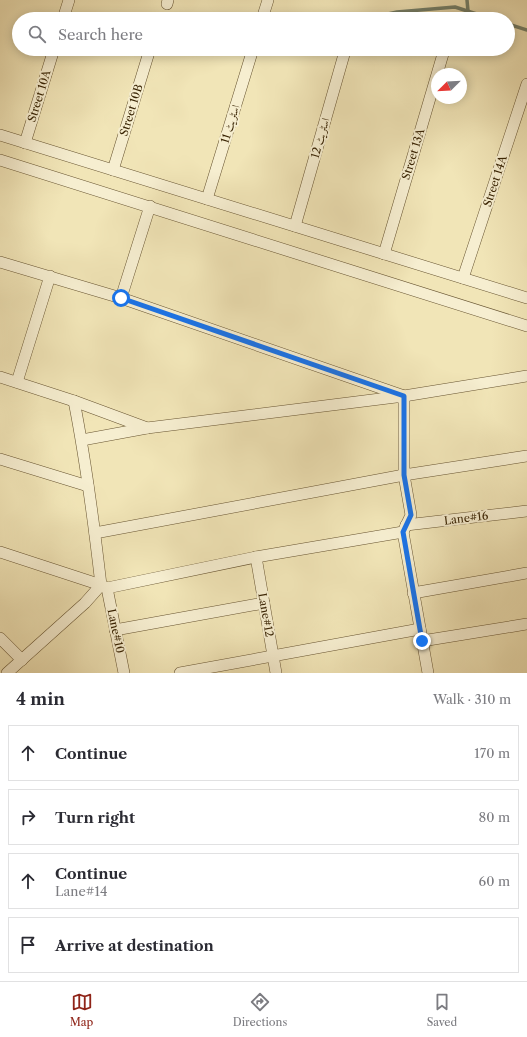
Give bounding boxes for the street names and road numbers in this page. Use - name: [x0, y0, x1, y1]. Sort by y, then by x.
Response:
- street label: Street 10A: [24, 67, 54, 124]
- street label: Street 10B: [117, 82, 146, 138]
- street label: اسٹریٹ 11: [218, 103, 242, 145]
- street label: اسٹریٹ 12: [308, 116, 332, 160]
- street label: Street 13A: [399, 126, 428, 181]
- street label: Street 14A: [480, 153, 510, 209]
- street label: Lane#16: [443, 508, 489, 528]
- street label: Lane#12: [255, 592, 277, 638]
- street label: Lane#10: [104, 608, 128, 654]

